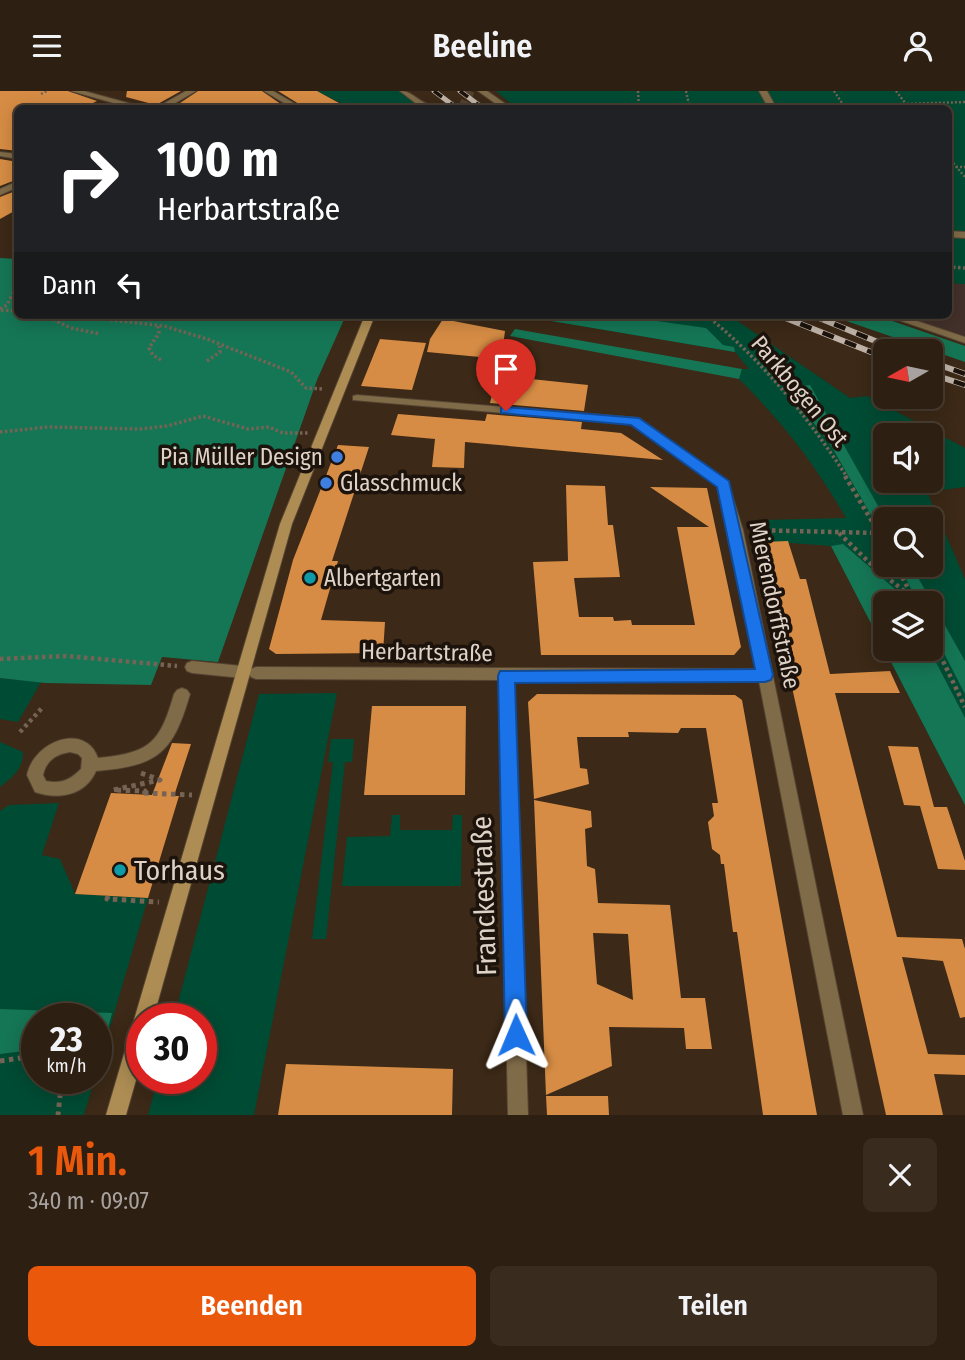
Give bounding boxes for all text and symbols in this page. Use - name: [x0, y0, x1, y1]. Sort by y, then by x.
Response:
- icon: menu: [28, 27, 66, 65]
- text: Beeline: [433, 27, 532, 65]
- icon: person: [899, 27, 937, 65]
- text: 100 m: [157, 130, 279, 189]
- icon: right: [42, 133, 133, 224]
- text: Herbartstraße: [157, 190, 340, 228]
- icon: left: [111, 266, 149, 304]
- text: Dann: [42, 270, 97, 301]
- street label: Parkbogen Ost: [745, 330, 855, 453]
- pin: [476, 339, 536, 411]
- north arrow: [873, 339, 943, 409]
- map controls: [873, 339, 943, 661]
- icon: arrive: [487, 350, 525, 388]
- button: sound: [873, 423, 943, 493]
- place label: Pia Müller Design: [160, 443, 323, 471]
- marker: Pia Müller Design: [329, 449, 345, 465]
- place label: Glasschmuck: [340, 469, 462, 497]
- marker: Glasschmuck: [318, 475, 334, 491]
- button: search: [873, 507, 943, 577]
- street label: Mierendorffstraße: [744, 519, 806, 691]
- place label: Albertgarten: [324, 564, 441, 592]
- marker: Albertgarten: [302, 570, 318, 586]
- button: layers: [873, 591, 943, 661]
- street label: Herbartstraße: [361, 637, 493, 667]
- street label: Franckestraße: [465, 816, 503, 976]
- place label: Torhaus: [134, 854, 225, 887]
- marker: Torhaus: [112, 862, 128, 878]
- position arrow: [479, 998, 553, 1072]
- speed limit sign: 30: [126, 1003, 217, 1094]
- text: 23: [50, 1018, 83, 1060]
- text: km/h: [46, 1055, 87, 1077]
- text: 1 Min.: [28, 1136, 127, 1186]
- button: close: [863, 1138, 937, 1212]
- text: 340 m · 09:07: [28, 1187, 149, 1215]
- button: Beenden: [28, 1266, 476, 1346]
- button: Teilen: [490, 1266, 937, 1346]

